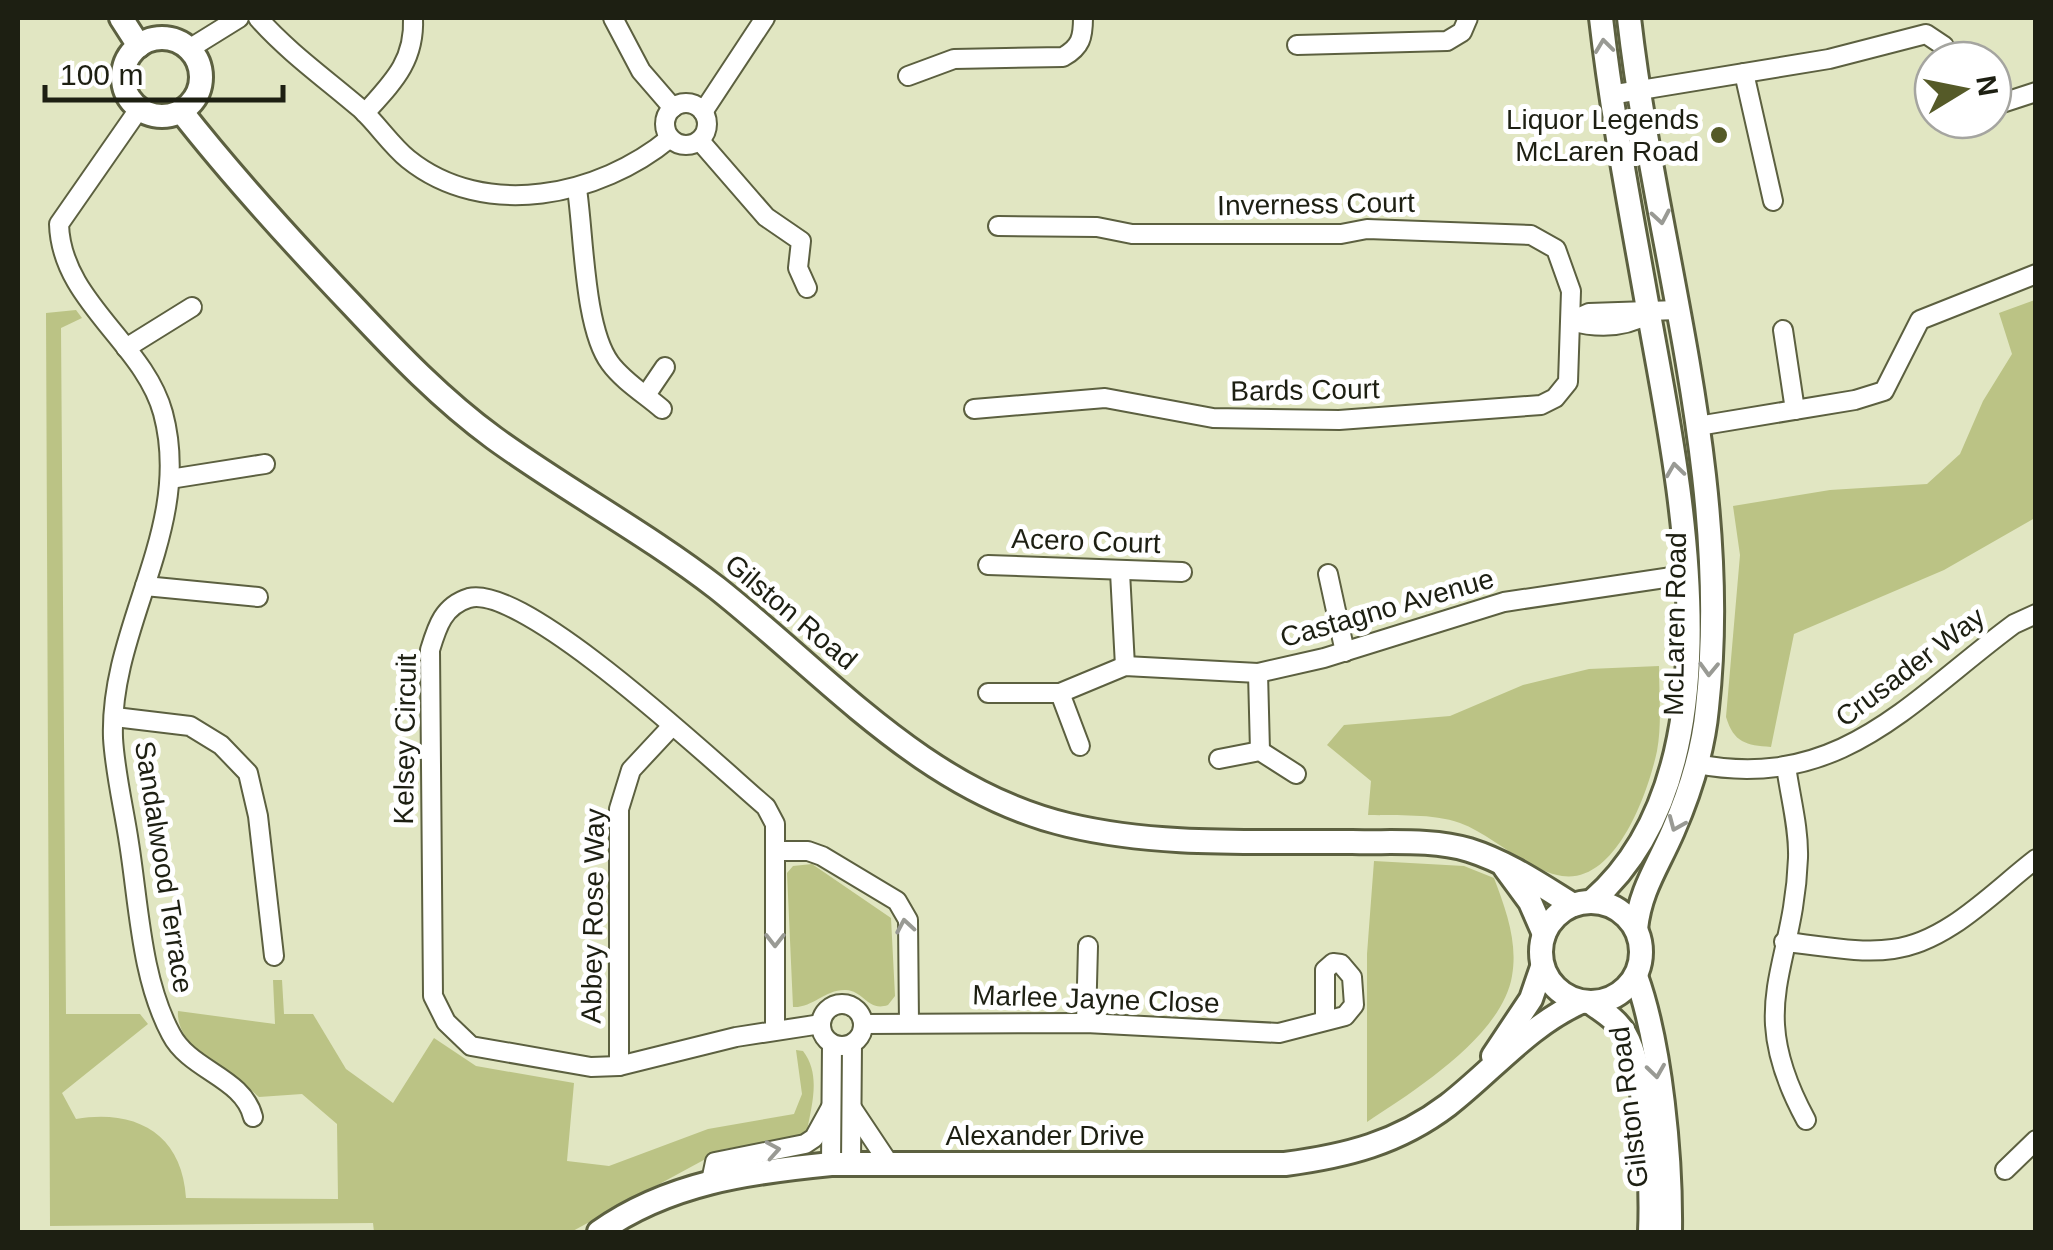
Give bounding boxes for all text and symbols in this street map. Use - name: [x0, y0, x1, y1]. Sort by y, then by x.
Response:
- one-way arrow: [1594, 38, 1615, 54]
- scale bar: [45, 40, 282, 102]
- north arrow: [1913, 40, 2013, 140]
- text: 100 m: [60, 58, 143, 91]
- text: N: [1970, 73, 2004, 98]
- place label: Liquor Legends McLaren Road: [1506, 104, 1699, 167]
- marker: Liquor Legends McLaren Road: [1708, 124, 1730, 146]
- street label: Inverness Court: [1217, 187, 1415, 221]
- one-way arrow: [1649, 209, 1670, 226]
- street label: Bards Court: [1230, 373, 1380, 407]
- one-way arrow: [1666, 462, 1687, 479]
- street label: Acero Court: [1011, 523, 1161, 559]
- street label: McLaren Road: [1658, 532, 1692, 716]
- street label: Gilston Road: [719, 548, 863, 676]
- street label: Castagno Avenue: [1277, 563, 1497, 653]
- street label: Crusader Way: [1830, 601, 1990, 733]
- street label: Kelsey Circuit: [388, 653, 422, 825]
- one-way arrow: [1698, 662, 1719, 678]
- street label: Sandalwood Terrace: [129, 739, 199, 995]
- street label: Abbey Rose Way: [576, 808, 610, 1024]
- one-way arrow: [1668, 814, 1688, 832]
- one-way arrow: [895, 918, 917, 935]
- one-way arrow: [764, 934, 786, 949]
- street label: Marlee Jayne Close: [972, 979, 1220, 1019]
- street label: Gilston Road: [1604, 1025, 1654, 1189]
- one-way arrow: [1644, 1063, 1665, 1079]
- street label: Alexander Drive: [945, 1120, 1145, 1151]
- one-way arrow: [765, 1140, 781, 1161]

